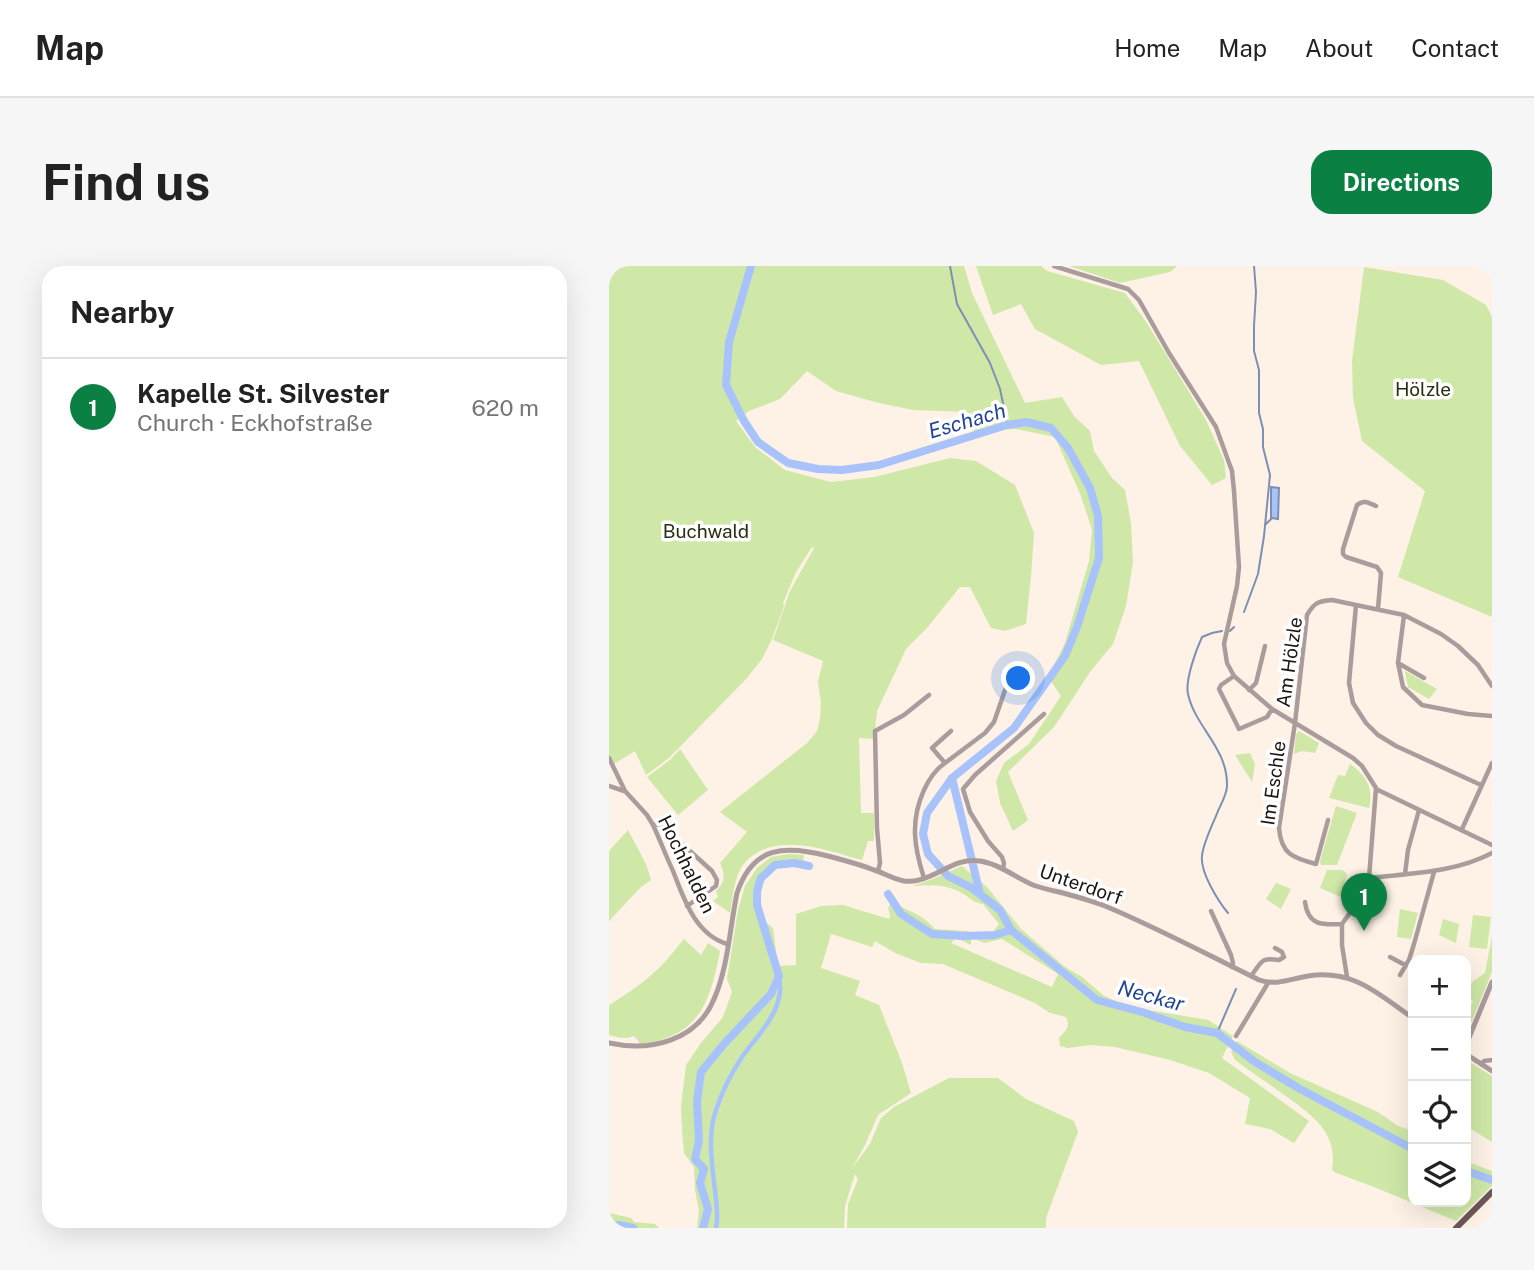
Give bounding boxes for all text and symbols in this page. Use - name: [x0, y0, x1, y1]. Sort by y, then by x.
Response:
- text: Map: [35, 29, 104, 67]
- text: Home: [1114, 34, 1180, 62]
- text: Map: [1218, 34, 1267, 62]
- text: About: [1305, 34, 1373, 62]
- text: Contact: [1411, 34, 1499, 62]
- button: Directions: [1311, 150, 1492, 214]
- text: Find us: [42, 153, 210, 211]
- text: Nearby: [70, 294, 174, 330]
- text: Kapelle St. Silvester: [137, 378, 389, 409]
- park label: Hölzle: [1395, 378, 1451, 400]
- text: 1: [88, 394, 98, 421]
- text: 620 m: [471, 394, 539, 421]
- water label: Eschach: [925, 398, 1008, 443]
- text: Church · Eckhofstraße: [137, 409, 373, 436]
- park label: Buchwald: [663, 520, 749, 542]
- street label: Am Hölzle: [1272, 616, 1306, 708]
- your location: [1001, 661, 1035, 695]
- street label: Im Eschle: [1256, 739, 1290, 827]
- street label: Hochhalden: [654, 811, 720, 917]
- street label: Unterdorf: [1037, 860, 1125, 908]
- pin: 1: [1341, 873, 1387, 931]
- map controls: [1408, 955, 1471, 1207]
- button: +: [1408, 955, 1471, 1018]
- water label: Neckar: [1115, 975, 1188, 1017]
- button: −: [1408, 1018, 1471, 1081]
- button: locate: [1408, 1081, 1471, 1144]
- button: layers: [1408, 1144, 1471, 1207]

